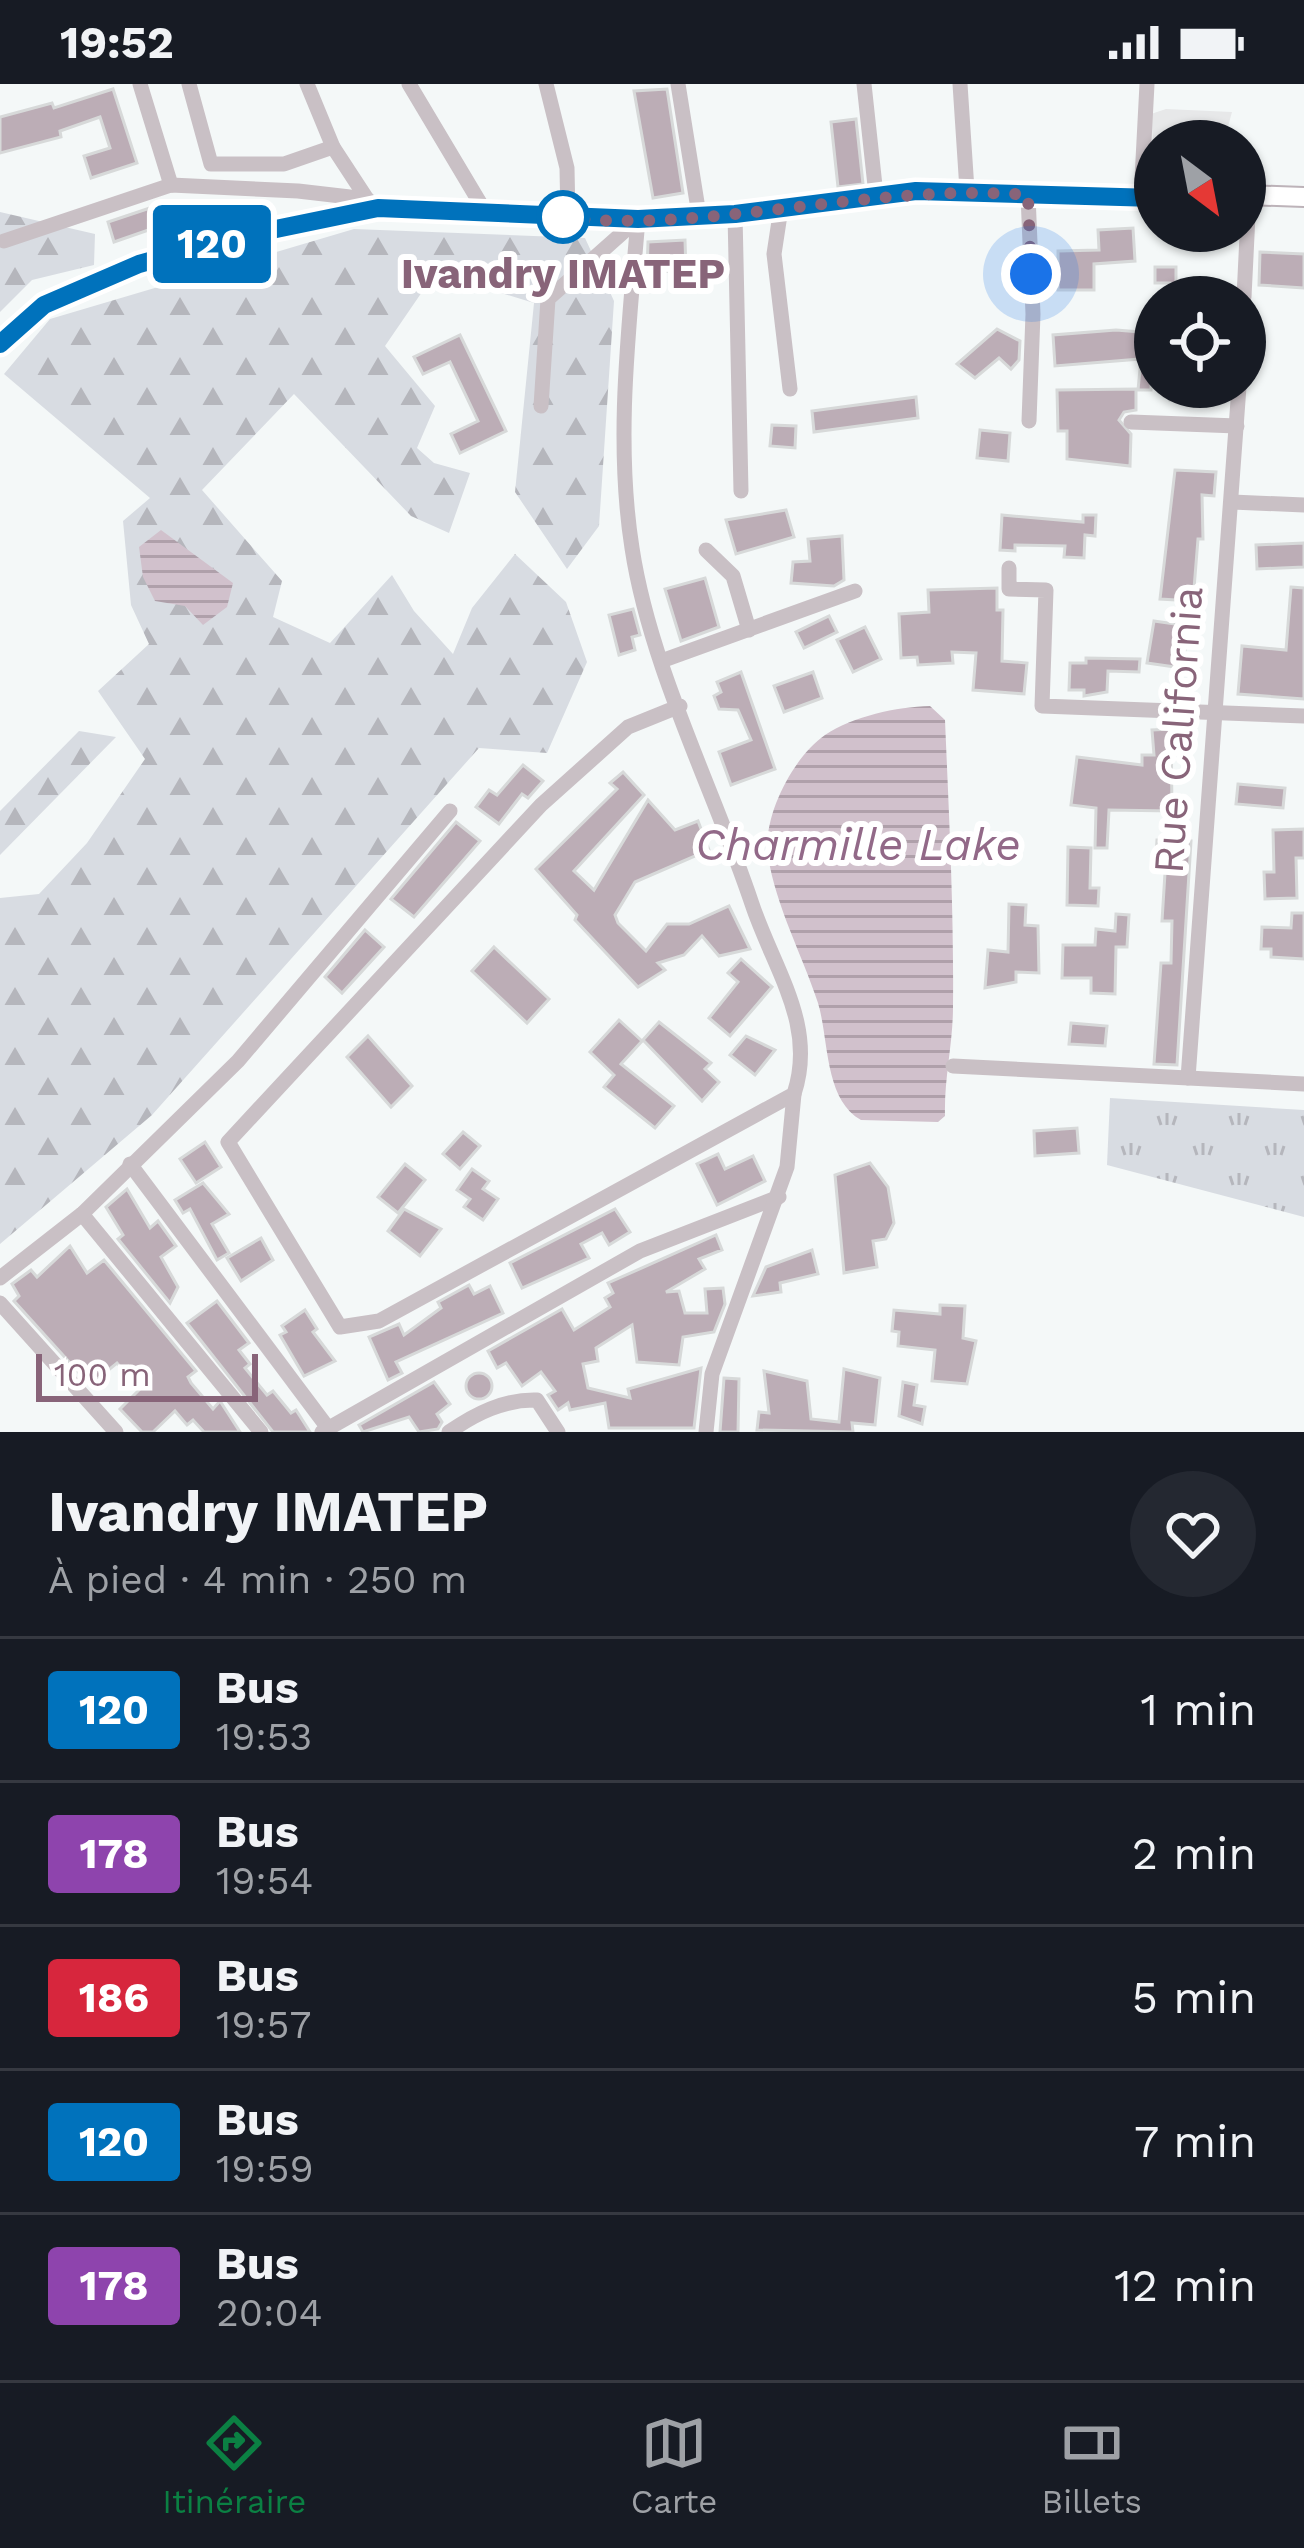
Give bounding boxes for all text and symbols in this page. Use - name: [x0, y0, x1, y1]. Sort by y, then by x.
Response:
- text: 19:52: [60, 16, 174, 69]
- north arrow: [1134, 120, 1266, 252]
- map controls: [1134, 120, 1266, 408]
- marker: Ivandry IMATEP: [538, 192, 588, 242]
- line badge: 120: [143, 205, 281, 283]
- text: 120: [177, 219, 247, 268]
- your location: [1001, 244, 1061, 304]
- place label: Ivandry IMATEP: [401, 249, 725, 298]
- button: locate: [1134, 276, 1266, 408]
- street label: Rue California: [1144, 585, 1212, 875]
- water label: Charmille Lake: [695, 818, 1021, 871]
- scale bar: [36, 1348, 258, 1401]
- text: 100 m: [54, 1355, 151, 1394]
- button: heart: [1130, 1471, 1256, 1597]
- text: Ivandry IMATEP: [48, 1478, 488, 1545]
- text: À pied · 4 min · 250 m: [48, 1557, 467, 1602]
- text: Bus: [216, 1661, 299, 1714]
- text: 1 min: [1140, 1683, 1256, 1736]
- text: 120: [79, 1685, 149, 1734]
- text: 19:53: [216, 1714, 312, 1759]
- text: Bus: [216, 1805, 299, 1858]
- text: 2 min: [1132, 1827, 1256, 1880]
- text: 178: [79, 1829, 149, 1878]
- text: 19:54: [216, 1858, 313, 1903]
- text: Bus: [216, 1949, 299, 2002]
- text: 5 min: [1132, 1971, 1256, 2024]
- text: 186: [79, 1973, 149, 2022]
- text: 19:57: [216, 2002, 311, 2047]
- text: Bus: [216, 2093, 299, 2146]
- text: 7 min: [1134, 2115, 1256, 2168]
- text: 120: [79, 2117, 149, 2166]
- text: 19:59: [216, 2146, 314, 2191]
- text: Bus: [216, 2237, 299, 2290]
- text: 12 min: [1114, 2259, 1256, 2312]
- text: 178: [79, 2261, 149, 2310]
- text: 20:04: [216, 2290, 323, 2335]
- tab: Itinéraire: [162, 2410, 306, 2521]
- tab: Carte: [631, 2410, 717, 2521]
- tab: Billets: [1042, 2410, 1142, 2521]

